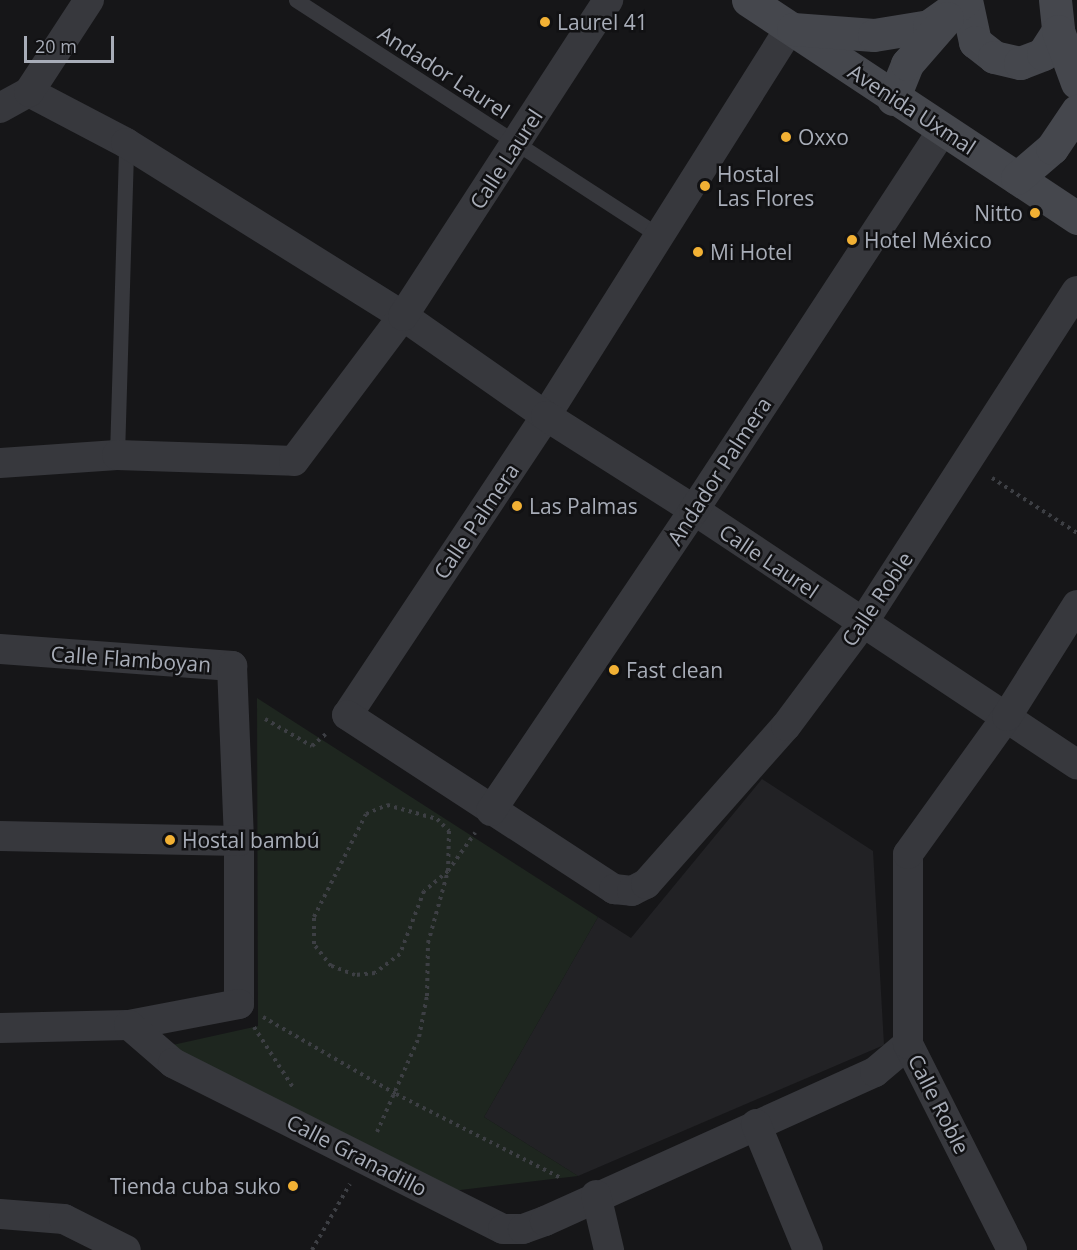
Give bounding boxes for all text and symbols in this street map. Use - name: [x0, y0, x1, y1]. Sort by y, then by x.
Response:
- place label: Laurel 41: [557, 9, 648, 35]
- marker: Laurel 41: [538, 15, 552, 29]
- street label: Andador Laurel: [374, 20, 514, 124]
- scale bar: [27, 24, 117, 62]
- text: 20 m: [35, 34, 77, 58]
- street label: Avenida Uxmal: [844, 59, 980, 159]
- street label: Calle Laurel: [464, 104, 548, 214]
- place label: Oxxo: [798, 124, 849, 150]
- marker: Oxxo: [779, 130, 793, 144]
- place label: Hostal Las Flores: [717, 161, 814, 211]
- marker: Hostal Las Flores: [698, 179, 712, 193]
- place label: Nitto: [974, 200, 1023, 226]
- marker: Nitto: [1028, 206, 1042, 220]
- place label: Hotel México: [864, 227, 992, 253]
- marker: Hotel México: [845, 233, 859, 247]
- place label: Mi Hotel: [710, 239, 792, 265]
- marker: Mi Hotel: [691, 245, 705, 259]
- street label: Andador Palmera: [662, 392, 776, 550]
- street label: Calle Palmera: [428, 458, 524, 584]
- place label: Las Palmas: [529, 493, 638, 519]
- marker: Las Palmas: [510, 499, 524, 513]
- street label: Calle Laurel: [715, 519, 823, 603]
- street label: Calle Roble: [836, 547, 918, 651]
- street label: Calle Flamboyan: [50, 641, 212, 677]
- place label: Fast clean: [626, 657, 723, 683]
- marker: Fast clean: [607, 663, 621, 677]
- place label: Hostal bambú: [182, 827, 320, 853]
- marker: Hostal bambú: [163, 833, 177, 847]
- street label: Calle Roble: [903, 1050, 975, 1158]
- street label: Calle Granadillo: [283, 1109, 431, 1201]
- place label: Tienda cuba suko: [110, 1173, 281, 1199]
- marker: Tienda cuba suko: [286, 1179, 300, 1193]

